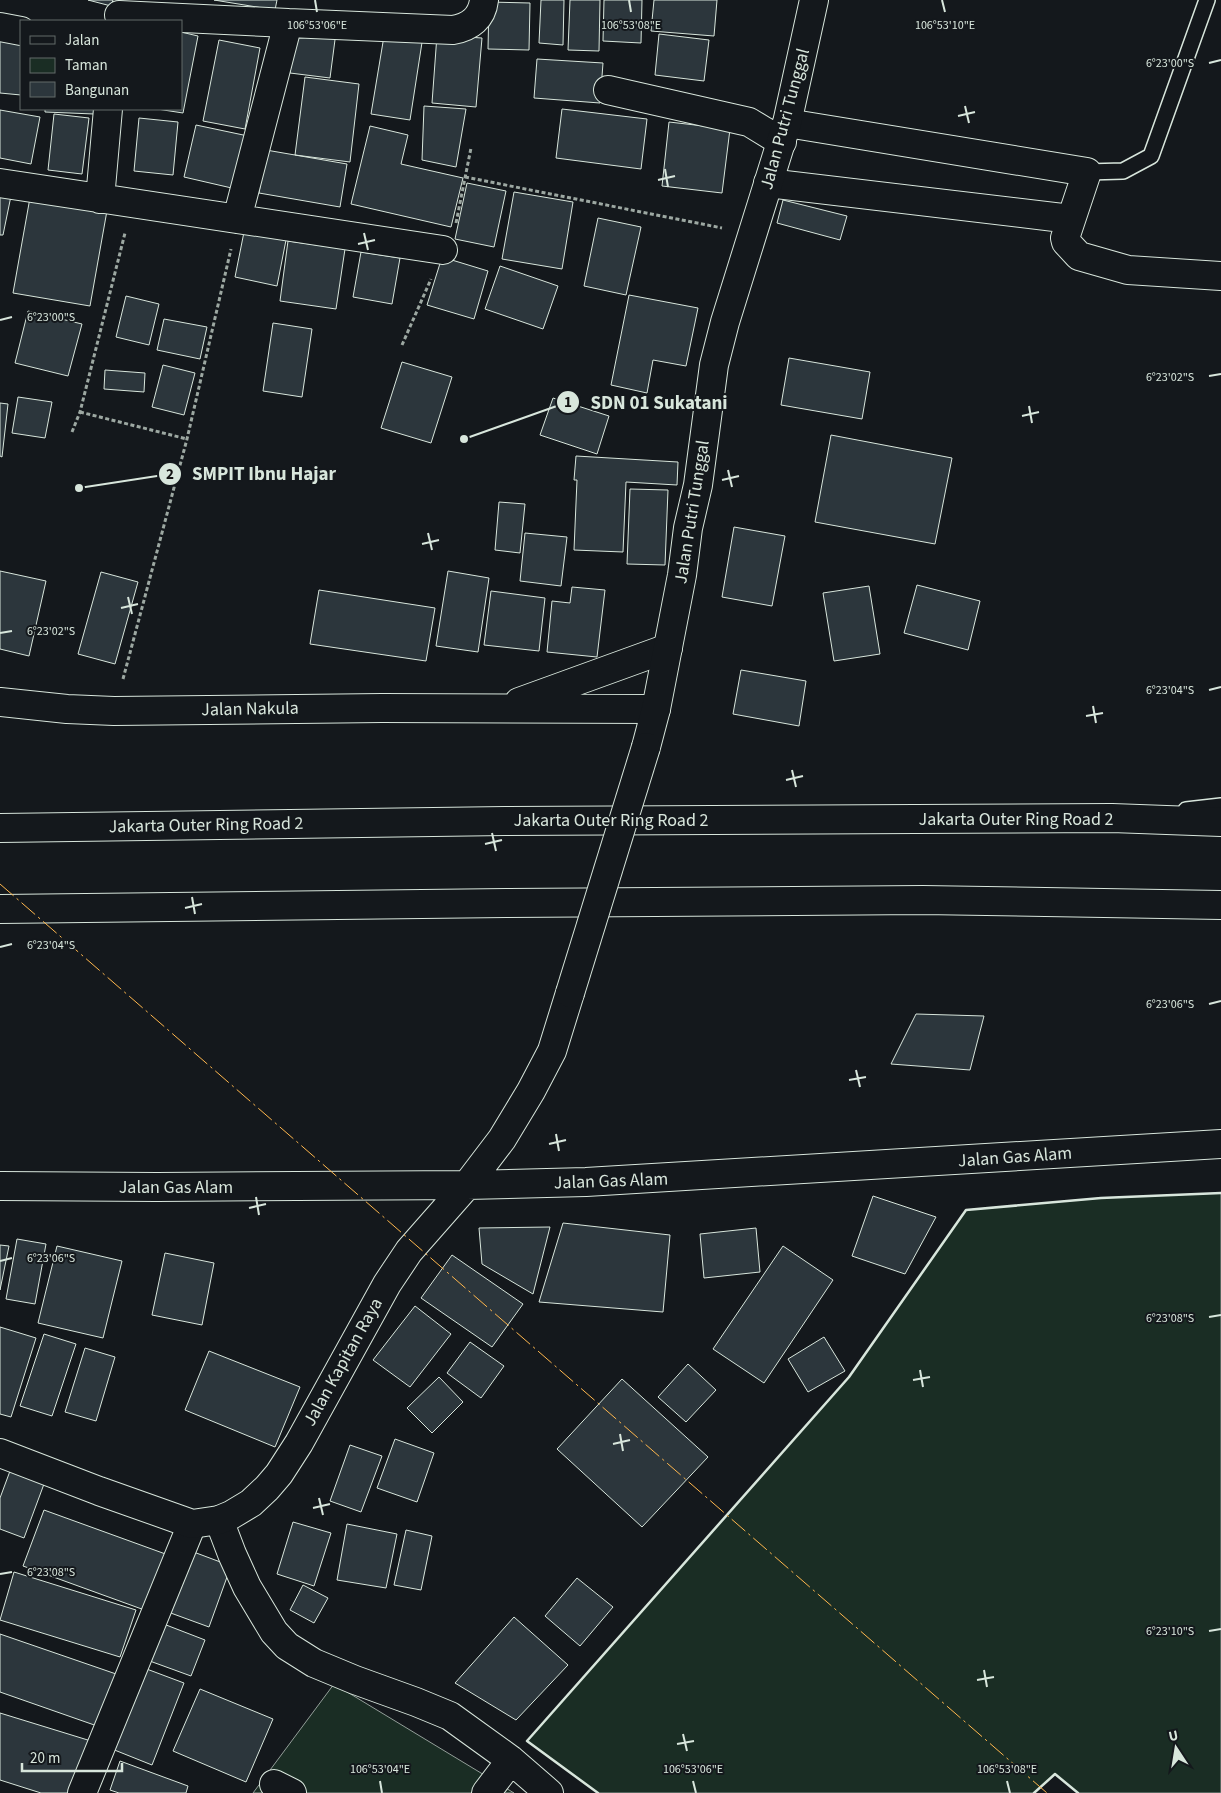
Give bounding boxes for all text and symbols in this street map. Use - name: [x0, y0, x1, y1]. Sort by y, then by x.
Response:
- text: 106°53'06"E: [287, 17, 347, 34]
- text: 106°53'08"E: [601, 17, 661, 34]
- text: 106°53'10"E: [915, 17, 975, 34]
- legend: [20, 20, 182, 110]
- text: Jalan: [65, 30, 99, 51]
- street label: Jalan Putri Tunggal: [754, 46, 816, 192]
- text: Taman: [65, 55, 108, 76]
- text: 6°23'00"S: [1146, 55, 1194, 72]
- text: Bangunan: [65, 80, 129, 101]
- text: 6°23'00"S: [27, 309, 75, 326]
- text: 6°23'02"S: [1146, 369, 1194, 386]
- callout: SDN 01 Sukatani: [556, 385, 738, 419]
- text: SDN 01 Sukatani: [590, 390, 728, 417]
- text: 1: [564, 392, 572, 413]
- street label: Jalan Putri Tunggal: [668, 438, 716, 586]
- callout: SMPIT Ibnu Hajar: [157, 457, 347, 491]
- text: SMPIT Ibnu Hajar: [192, 461, 337, 488]
- text: 2: [166, 464, 174, 485]
- text: 6°23'02"S: [27, 623, 75, 640]
- text: 6°23'04"S: [1146, 682, 1194, 699]
- street label: Jalan Nakula: [201, 696, 299, 722]
- street label: Jakarta Outer Ring Road 2: [919, 807, 1113, 832]
- street label: Jakarta Outer Ring Road 2: [514, 808, 708, 833]
- street label: Jakarta Outer Ring Road 2: [108, 811, 304, 839]
- text: 6°23'04"S: [27, 937, 75, 954]
- text: 6°23'06"S: [1146, 996, 1194, 1013]
- street label: Jalan Gas Alam: [957, 1141, 1073, 1173]
- street label: Jalan Gas Alam: [553, 1167, 669, 1195]
- street label: Jalan Gas Alam: [119, 1175, 233, 1200]
- text: 6°23'06"S: [27, 1250, 75, 1267]
- street label: Jalan Kapitan Raya: [297, 1293, 389, 1431]
- text: 6°23'08"S: [1146, 1310, 1194, 1327]
- text: 6°23'08"S: [27, 1564, 75, 1581]
- text: 6°23'10"S: [1146, 1623, 1194, 1640]
- north arrow: [1151, 1723, 1201, 1773]
- text: U: [1167, 1726, 1180, 1747]
- scale bar: [22, 1740, 122, 1772]
- text: 20 m: [30, 1748, 60, 1769]
- text: 106°53'04"E: [350, 1761, 410, 1778]
- text: 106°53'06"E: [663, 1761, 723, 1778]
- text: 106°53'08"E: [977, 1761, 1037, 1778]

